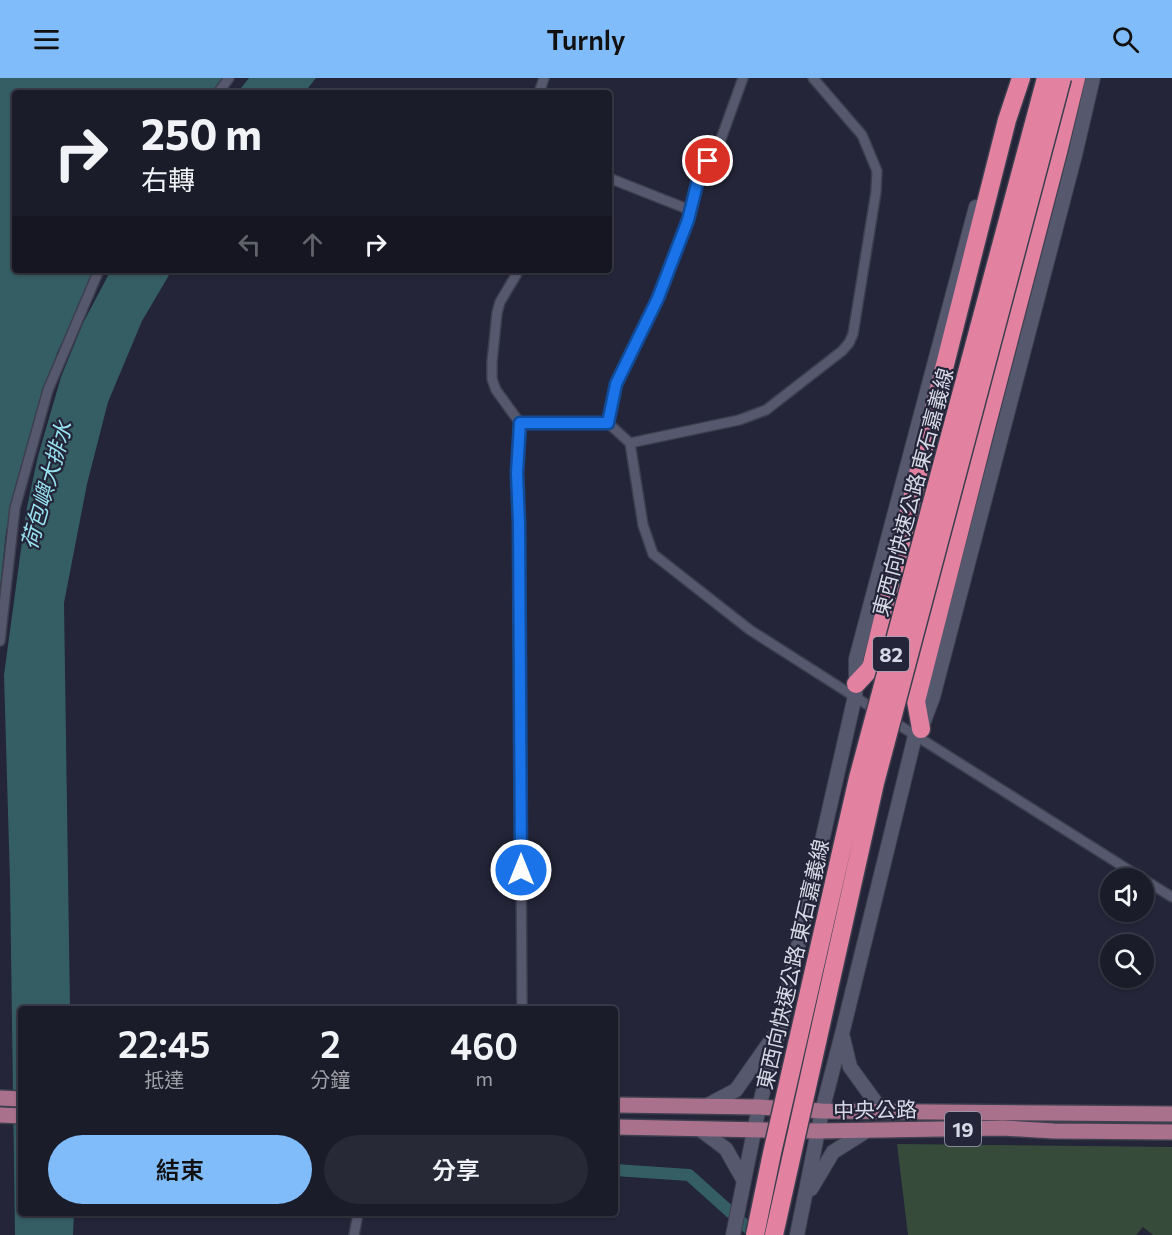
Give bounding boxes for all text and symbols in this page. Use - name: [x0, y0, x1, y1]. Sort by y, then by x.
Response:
- icon: menu: [30, 23, 63, 56]
- text: Turnly: [546, 23, 626, 56]
- icon: search: [1109, 23, 1142, 56]
- text: 250 m: [141, 107, 262, 159]
- icon: right: [42, 114, 120, 192]
- pin: [682, 135, 733, 186]
- icon: arrive: [691, 144, 724, 177]
- text: 右轉: [141, 163, 195, 196]
- icon: left: [233, 228, 266, 261]
- icon: ahead: [296, 228, 329, 261]
- icon: right: [359, 228, 392, 261]
- street label: 東西向快速公路 東石嘉義線: [867, 365, 957, 619]
- water label: 荷包嶼大排水: [15, 417, 77, 552]
- road number: 82: [873, 637, 909, 671]
- street label: 東西向快速公路 東石嘉義線: [751, 836, 833, 1092]
- position arrow: [489, 838, 553, 902]
- map controls: [1100, 868, 1154, 988]
- button: sound: [1100, 868, 1154, 922]
- button: search: [1100, 934, 1154, 988]
- text: 22:45: [118, 1021, 210, 1065]
- text: 2: [320, 1021, 341, 1065]
- text: 460: [450, 1023, 518, 1067]
- text: m: [475, 1066, 493, 1090]
- text: 抵達: [144, 1067, 184, 1091]
- text: 分鐘: [310, 1067, 350, 1091]
- street label: 中央公路: [833, 1096, 917, 1122]
- road number: 19: [945, 1112, 981, 1146]
- button: 結束: [48, 1135, 312, 1204]
- button: 分享: [324, 1135, 588, 1204]

